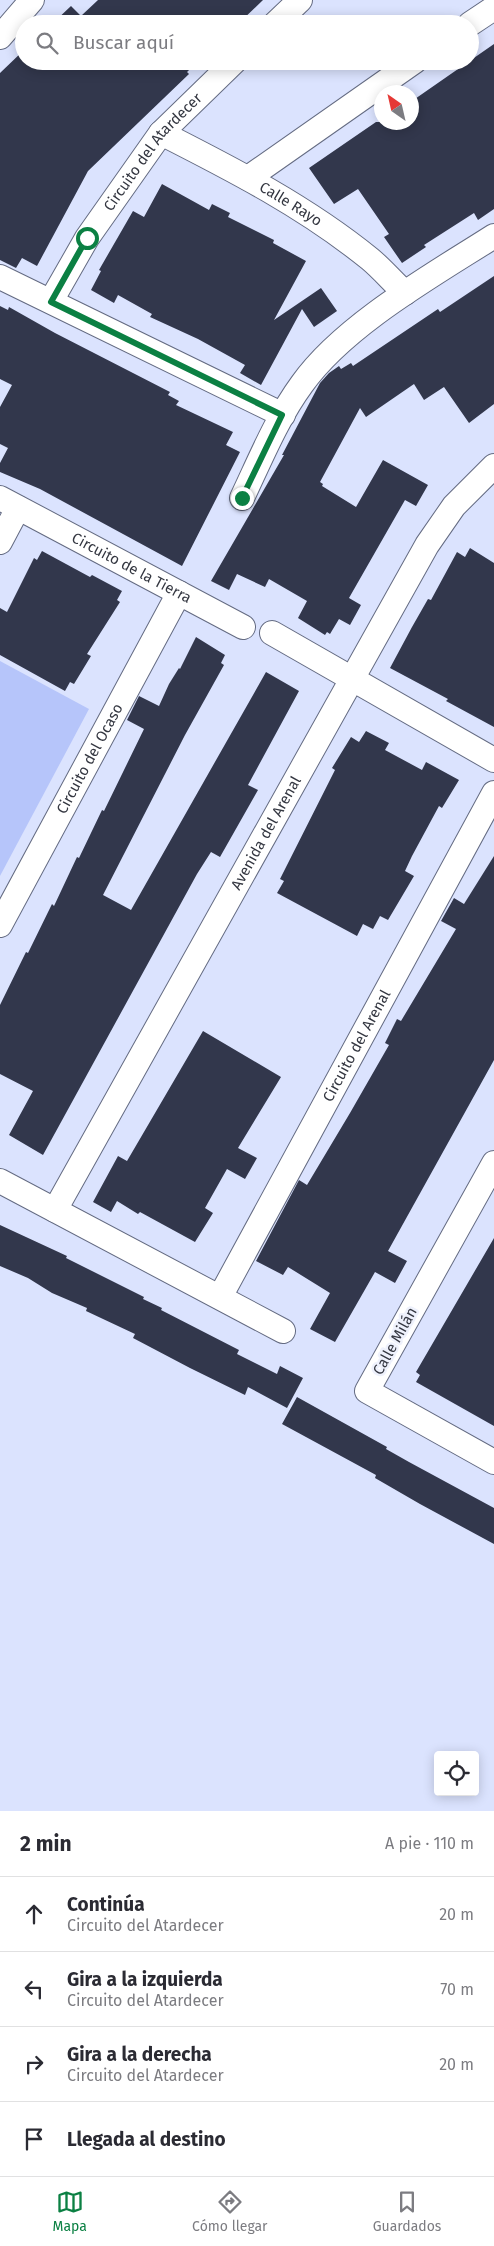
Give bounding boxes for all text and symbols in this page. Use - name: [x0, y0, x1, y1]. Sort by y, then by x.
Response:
- search box: [15, 15, 479, 70]
- icon: search: [33, 29, 61, 57]
- text: Buscar aquí: [73, 31, 174, 54]
- north arrow: [374, 85, 419, 130]
- street label: Circuito del Atardecer: [100, 89, 206, 215]
- street label: Calle Rayo: [256, 178, 326, 230]
- route start: [76, 227, 99, 250]
- route end: [231, 487, 254, 510]
- street label: Circuito de la Tierra: [69, 529, 195, 607]
- street label: Circuito del Ocaso: [53, 700, 127, 817]
- street label: Avenida del Arenal: [227, 773, 305, 893]
- street label: Circuito del Arenal: [319, 986, 395, 1105]
- street label: Calle Milán: [369, 1304, 421, 1378]
- map controls: [434, 1751, 479, 1796]
- button: locate: [434, 1751, 479, 1796]
- text: 2 min: [20, 1831, 72, 1857]
- text: A pie · 110 m: [385, 1834, 474, 1853]
- text: Continúa: [67, 1893, 145, 1916]
- icon: ahead: [20, 1900, 48, 1928]
- text: 20 m: [439, 1905, 474, 1924]
- text: Circuito del Atardecer: [67, 1916, 224, 1935]
- text: Gira a la izquierda: [67, 1968, 223, 1991]
- icon: left: [20, 1975, 48, 2003]
- text: 70 m: [440, 1980, 474, 1999]
- text: Circuito del Atardecer: [67, 1991, 224, 2010]
- text: Gira a la derecha: [67, 2043, 212, 2066]
- icon: right: [20, 2050, 48, 2078]
- text: 20 m: [439, 2055, 474, 2074]
- text: Circuito del Atardecer: [67, 2066, 224, 2085]
- icon: arrive: [20, 2125, 48, 2153]
- text: Llegada al destino: [67, 2128, 226, 2151]
- tab: Mapa: [53, 2188, 87, 2235]
- tab: Cómo llegar: [192, 2188, 268, 2235]
- tab: Guardados: [373, 2188, 441, 2235]

